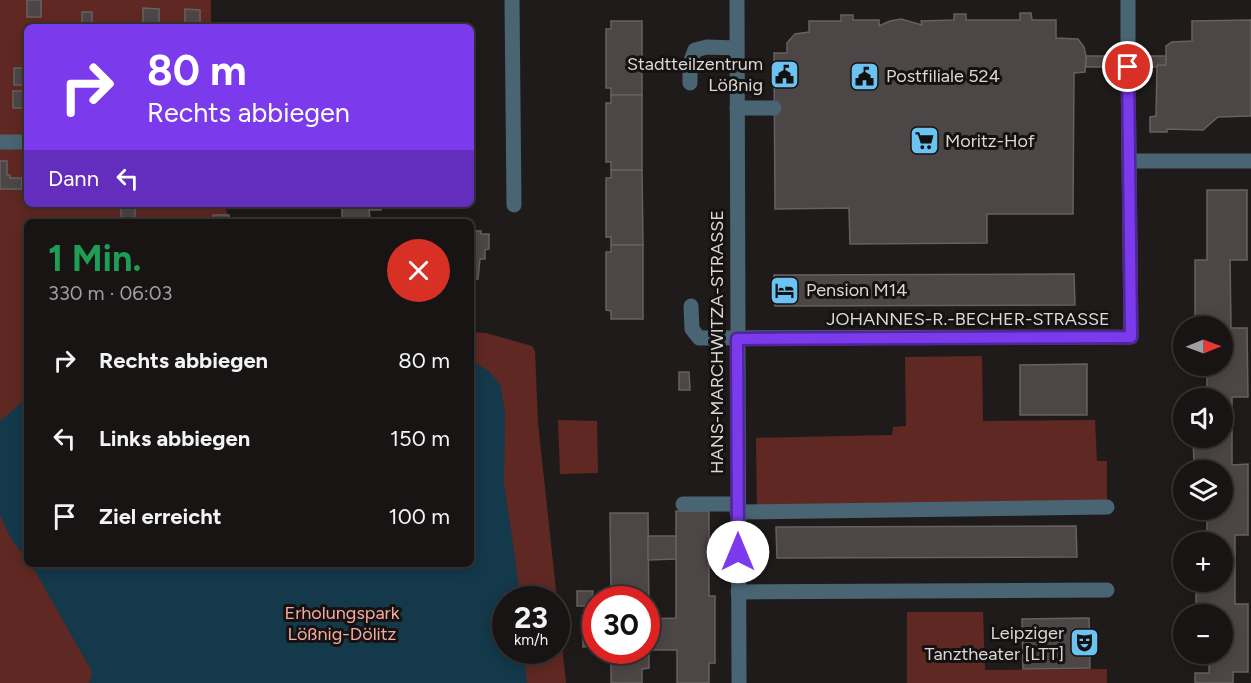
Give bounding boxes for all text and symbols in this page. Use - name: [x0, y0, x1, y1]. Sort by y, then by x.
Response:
- pin: [1102, 41, 1153, 92]
- text: 80 m: [147, 45, 247, 96]
- icon: right: [48, 48, 126, 126]
- icon: arrive: [1111, 50, 1144, 83]
- place label: Stadtteilzentrum Lößnig: [627, 53, 763, 96]
- public building icon: Stadtteilzentrum Lößnig: [768, 58, 800, 90]
- public building icon: Postfiliale 524: [849, 60, 881, 92]
- place label: Postfiliale 524: [886, 65, 1000, 87]
- text: Rechts abbiegen: [147, 96, 350, 129]
- supermarket icon: Moritz-Hof: [908, 125, 940, 157]
- place label: Moritz-Hof: [945, 130, 1035, 152]
- icon: left: [111, 162, 144, 195]
- text: Dann: [48, 165, 99, 192]
- street label: HANS-MARCHWITZA-STRASSE: [706, 210, 728, 474]
- text: 1 Min.: [48, 237, 141, 280]
- button: close: [387, 239, 450, 302]
- hotel icon: Pension M14: [769, 274, 801, 306]
- place label: Pension M14: [806, 279, 907, 301]
- text: 330 m · 06:03: [48, 281, 172, 305]
- street label: JOHANNES-R.-BECHER-STRASSE: [826, 308, 1110, 330]
- north arrow: [1173, 316, 1233, 376]
- map controls: [1173, 316, 1233, 664]
- icon: right: [48, 344, 81, 377]
- text: Rechts abbiegen: [99, 347, 268, 374]
- text: 80 m: [398, 347, 450, 374]
- button: sound: [1173, 388, 1233, 448]
- icon: left: [48, 422, 81, 455]
- text: Links abbiegen: [99, 425, 250, 452]
- text: 150 m: [390, 425, 450, 452]
- button: layers: [1173, 460, 1233, 520]
- icon: arrive: [48, 500, 81, 533]
- text: Ziel erreicht: [99, 503, 222, 530]
- text: 100 m: [389, 503, 450, 530]
- position arrow: [706, 520, 770, 584]
- button: +: [1173, 532, 1233, 592]
- speed limit sign: 30: [582, 586, 660, 664]
- text: 23: [514, 599, 548, 636]
- park label: Erholungspark Lößnig-Dölitz: [285, 602, 400, 645]
- button: −: [1173, 604, 1233, 664]
- place label: Leipziger Tanztheater [LTT]: [925, 622, 1064, 665]
- theatre icon: Leipziger Tanztheater [LTT]: [1069, 627, 1101, 659]
- text: km/h: [514, 631, 548, 649]

